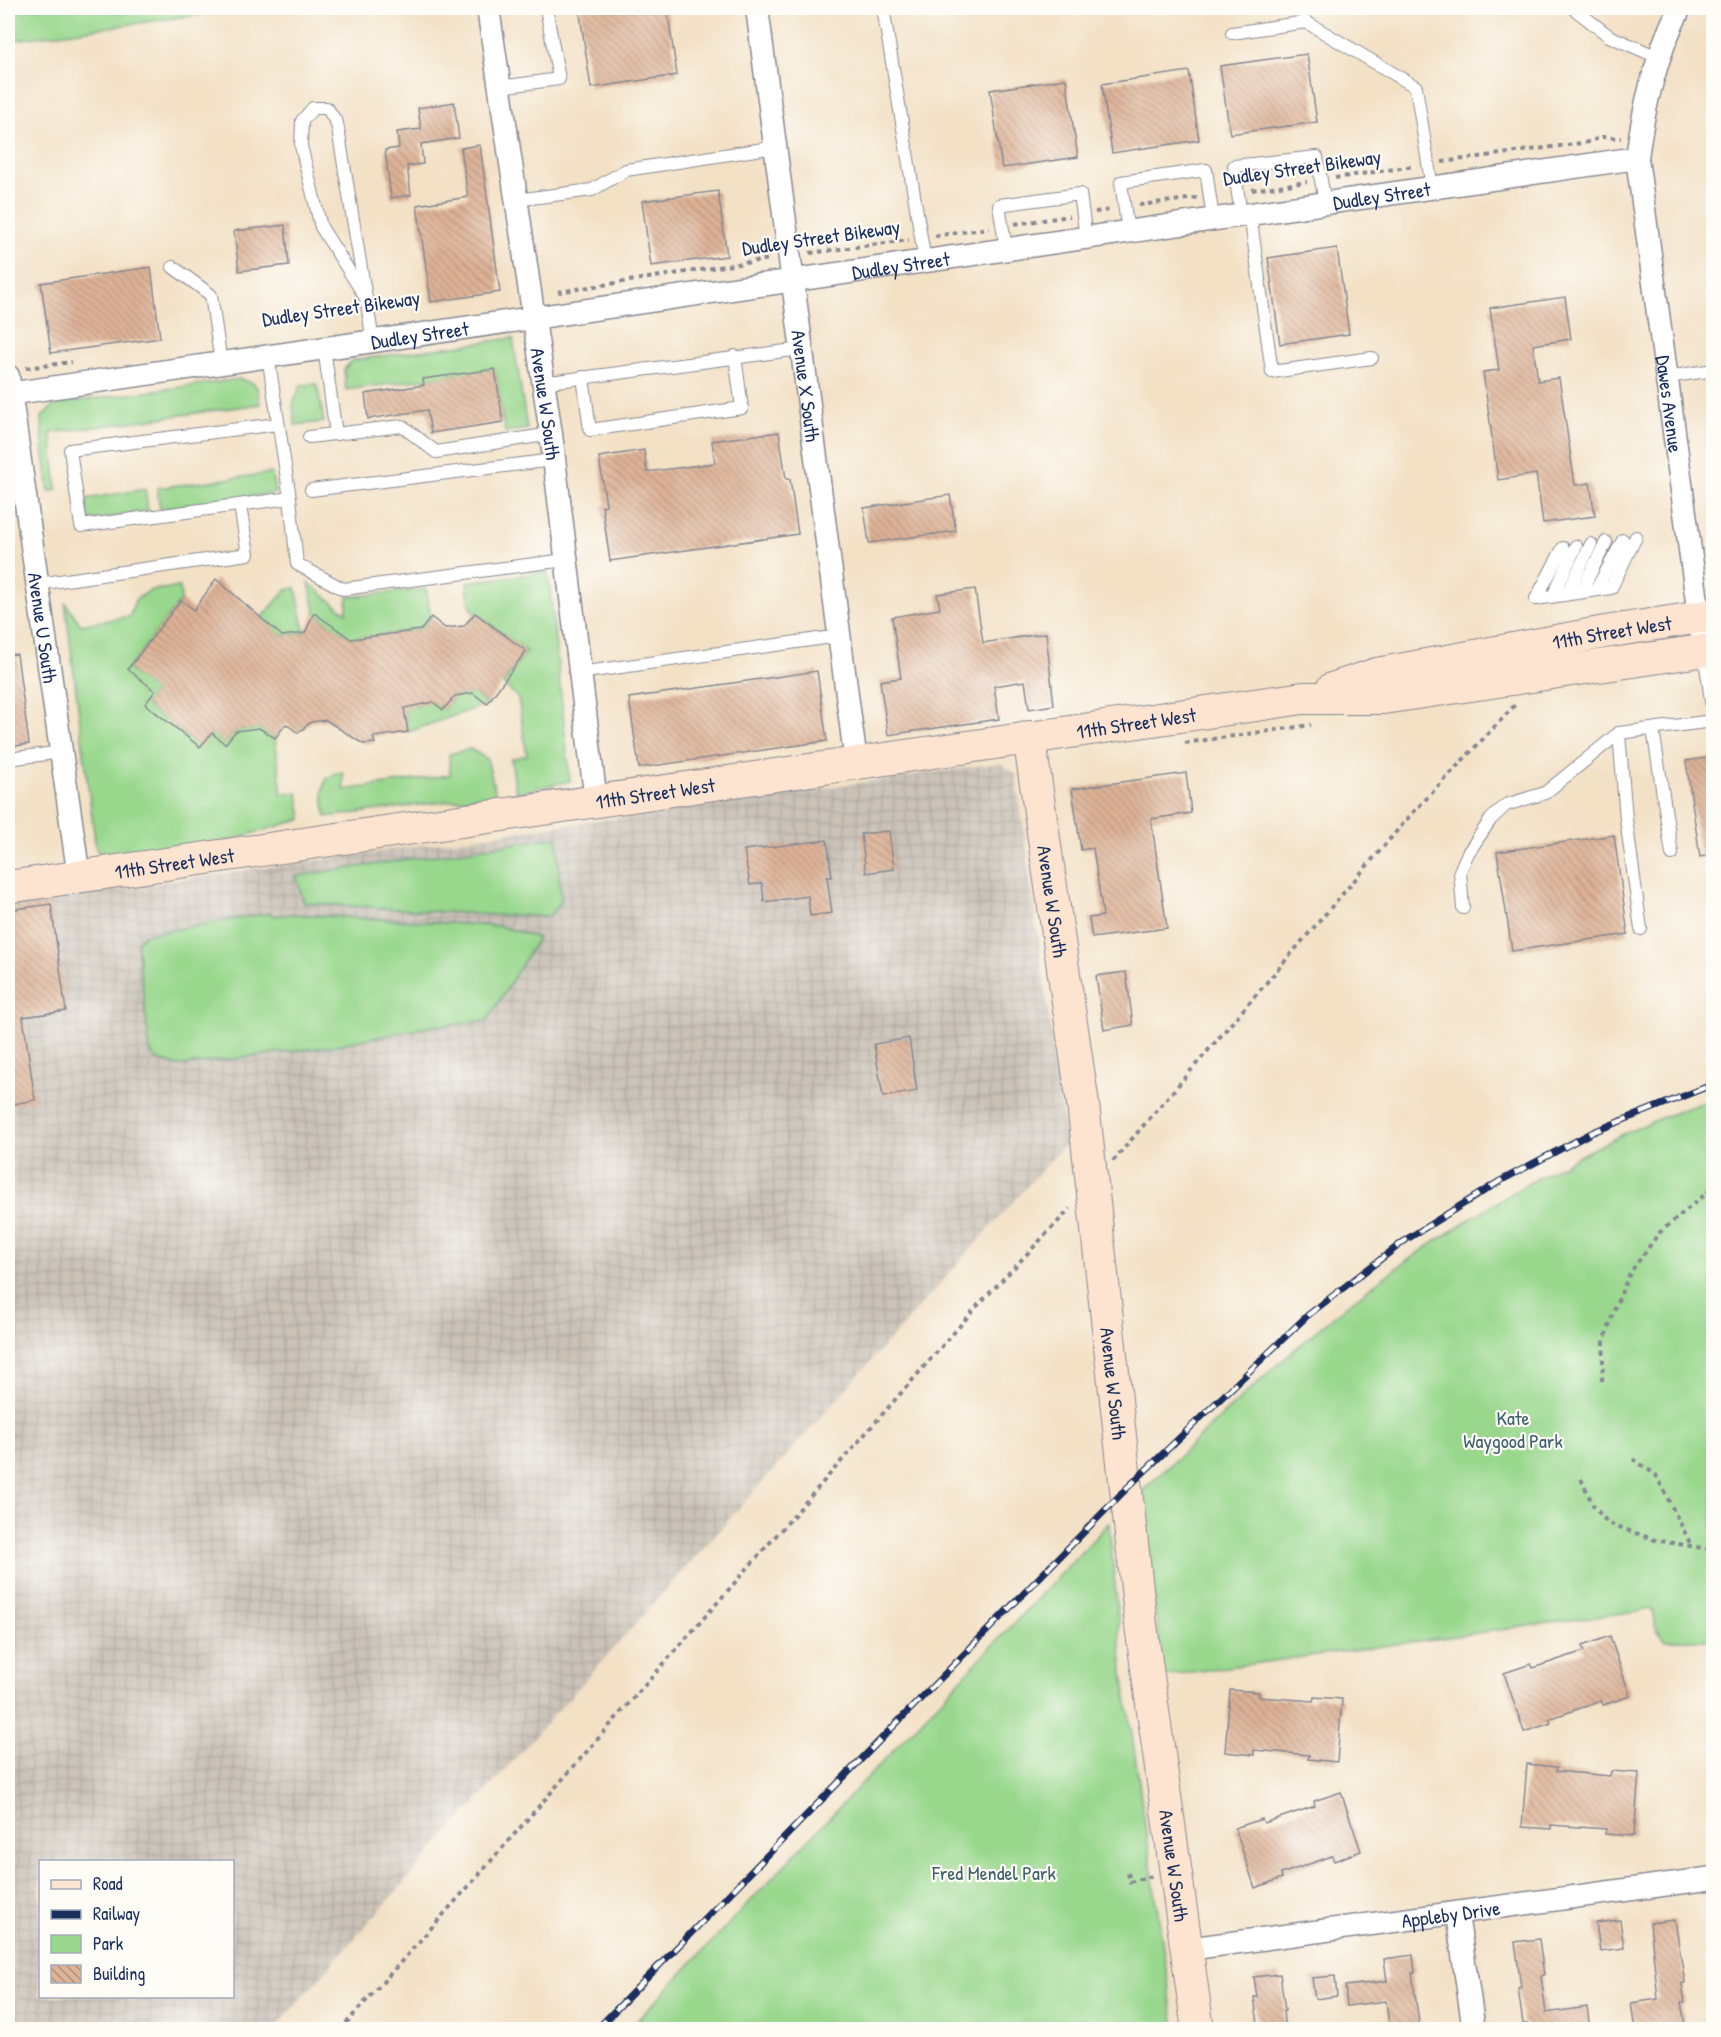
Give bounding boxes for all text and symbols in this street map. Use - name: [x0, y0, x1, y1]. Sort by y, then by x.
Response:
- street label: Dudley Street Bikeway: [1221, 143, 1383, 191]
- street label: Dudley Street: [1331, 174, 1433, 215]
- street label: Dudley Street Bikeway: [740, 213, 902, 261]
- street label: Dudley Street: [850, 244, 952, 285]
- street label: Dudley Street Bikeway: [260, 284, 422, 332]
- street label: Dudley Street: [369, 314, 471, 355]
- street label: Avenue X South: [786, 328, 827, 443]
- street label: Avenue W South: [525, 346, 568, 461]
- street label: Dawes Avenue: [1650, 354, 1690, 454]
- street label: Avenue U South: [22, 570, 65, 685]
- street label: 11th Street West: [1550, 608, 1674, 655]
- street label: 11th Street West: [1074, 700, 1199, 744]
- street label: 11th Street West: [594, 770, 718, 815]
- street label: 11th Street West: [113, 841, 237, 885]
- street label: Avenue W South: [1032, 843, 1075, 959]
- street label: Avenue W South: [1094, 1326, 1134, 1441]
- park label: Kate Waygood Park: [1463, 1404, 1563, 1454]
- street label: Avenue W South: [1154, 1808, 1196, 1923]
- park label: Fred Mendel Park: [931, 1859, 1056, 1886]
- legend: [39, 1860, 234, 1998]
- text: Road: [93, 1871, 123, 1896]
- street label: Appleby Drive: [1400, 1893, 1502, 1933]
- text: Railway: [93, 1901, 140, 1926]
- text: Park: [93, 1931, 124, 1956]
- text: Building: [93, 1961, 145, 1986]

